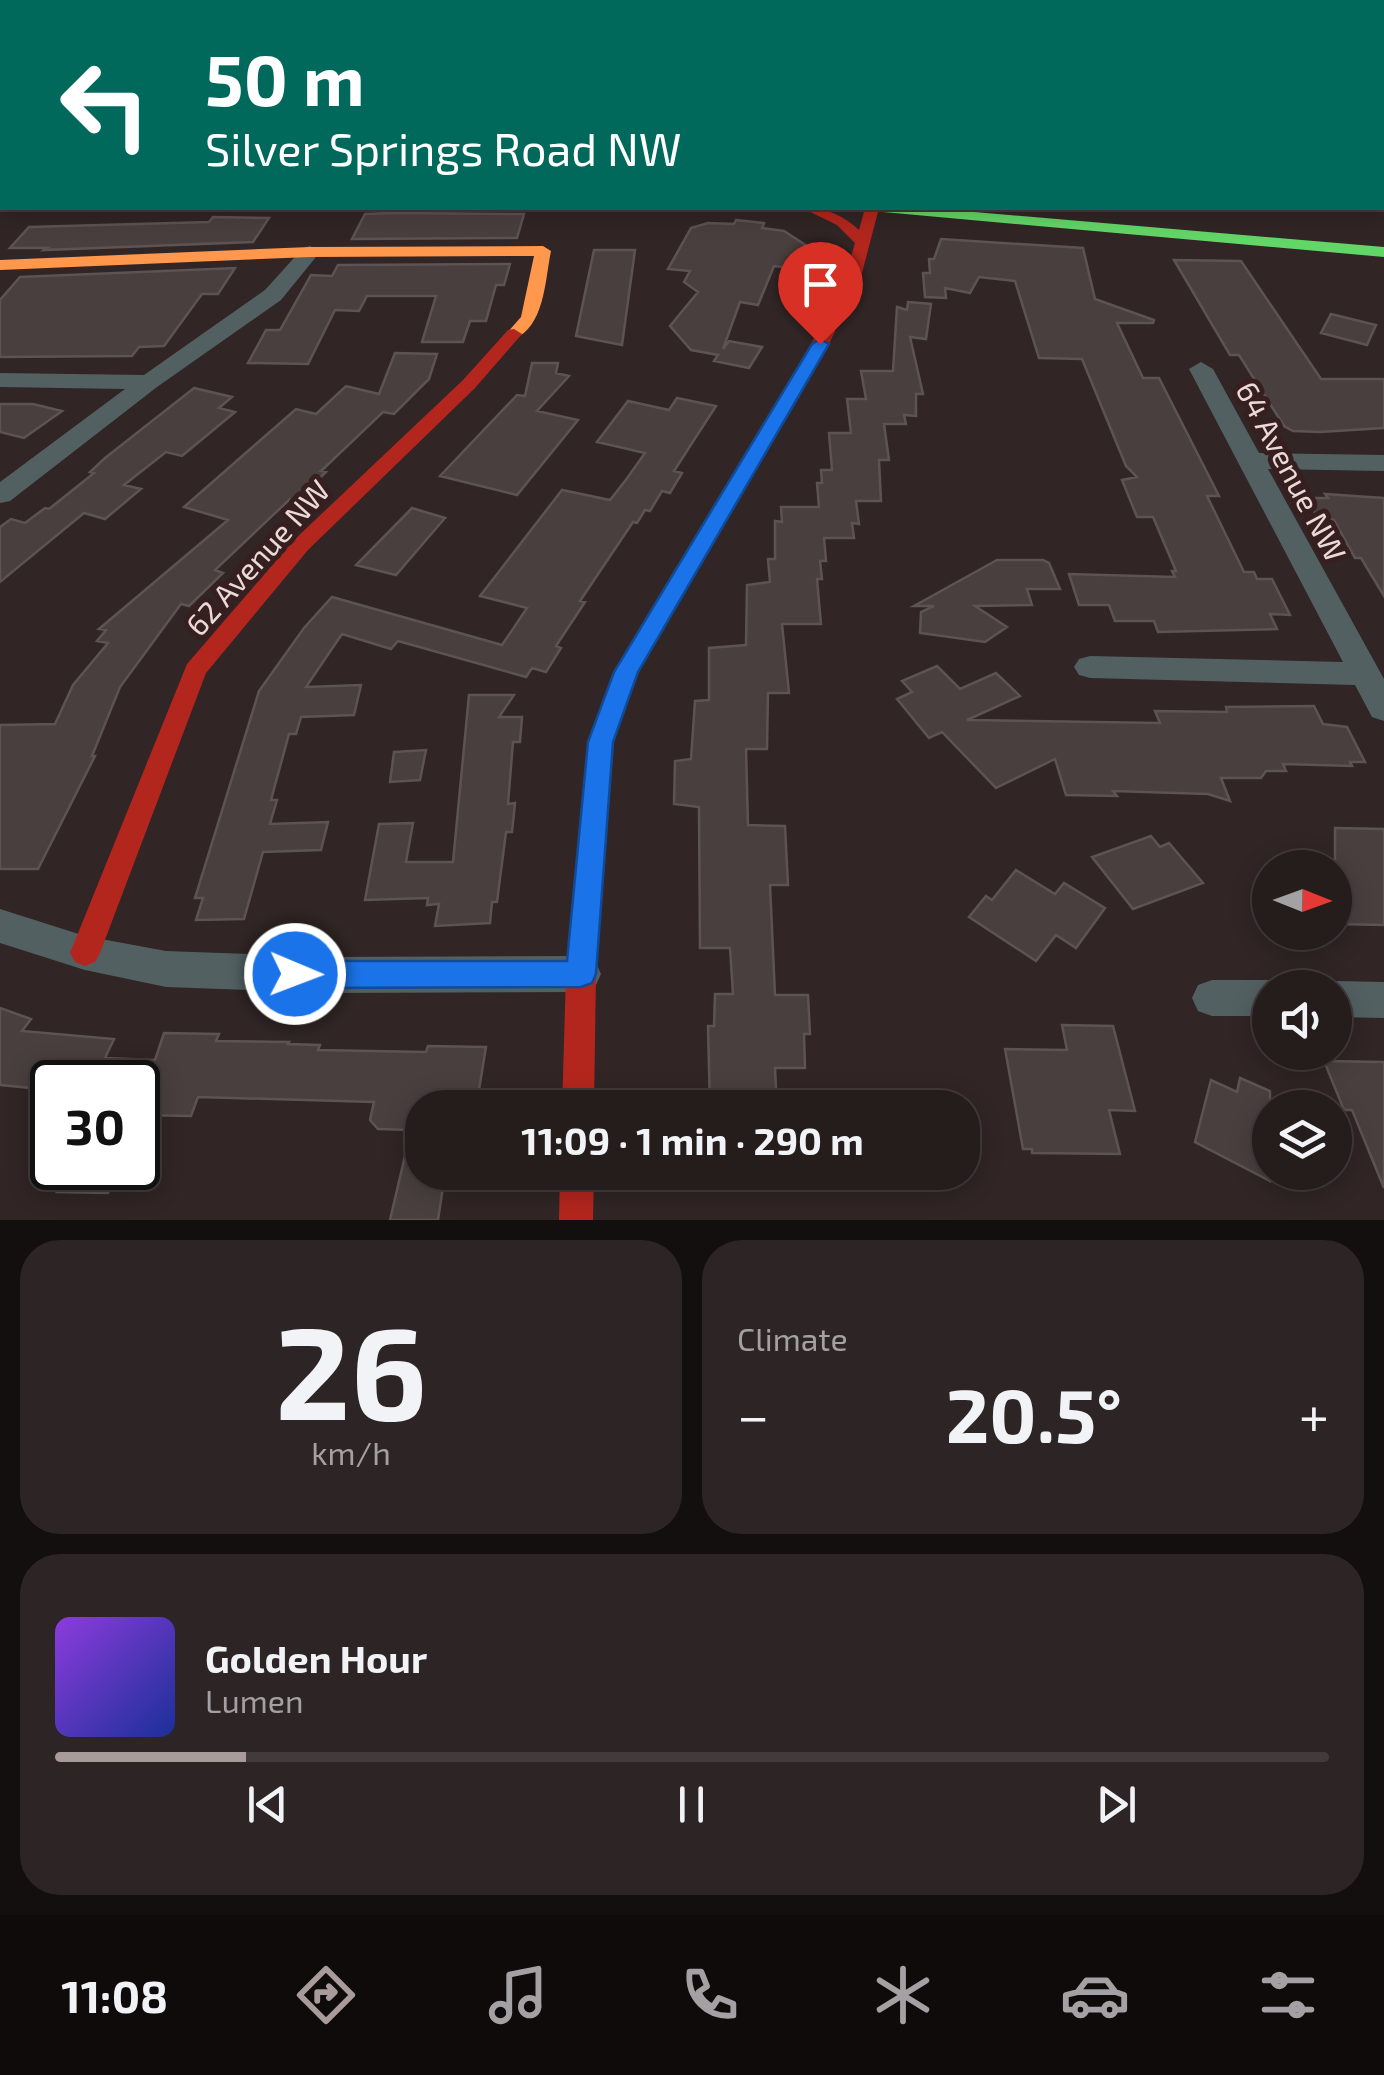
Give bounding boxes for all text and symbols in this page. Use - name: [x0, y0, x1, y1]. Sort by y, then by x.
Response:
- text: 50 m: [205, 36, 365, 120]
- icon: left: [40, 40, 170, 170]
- text: Silver Springs Road NW: [205, 121, 681, 175]
- pin: [778, 242, 863, 345]
- icon: arrive: [793, 257, 848, 312]
- street label: 64 Avenue NW: [1230, 375, 1354, 567]
- street label: 62 Avenue NW: [178, 472, 336, 642]
- north arrow: [1252, 850, 1352, 950]
- map controls: [1252, 850, 1352, 1190]
- position arrow: [243, 922, 347, 1026]
- button: sound: [1252, 970, 1352, 1070]
- speed limit sign: 30: [30, 1060, 160, 1190]
- button: layers: [1252, 1090, 1352, 1190]
- text: 11:09 · 1 min · 290 m: [521, 1117, 864, 1163]
- text: 26: [275, 1290, 427, 1446]
- text: Climate: [737, 1319, 848, 1357]
- text: 20.5°: [946, 1368, 1122, 1458]
- text: −: [737, 1381, 769, 1447]
- text: +: [1299, 1381, 1329, 1447]
- text: km/h: [311, 1433, 391, 1471]
- text: Golden Hour: [205, 1635, 427, 1681]
- text: Lumen: [205, 1681, 304, 1719]
- icon: previous: [240, 1777, 295, 1832]
- icon: pause: [664, 1777, 719, 1832]
- icon: next: [1089, 1777, 1144, 1832]
- icon: directions: [291, 1960, 361, 2030]
- icon: music: [483, 1960, 553, 2030]
- icon: phone: [675, 1960, 745, 2030]
- icon: climate: [868, 1960, 938, 2030]
- icon: car: [1060, 1960, 1130, 2030]
- icon: filters: [1253, 1960, 1323, 2030]
- text: 11:08: [61, 1968, 168, 2022]

